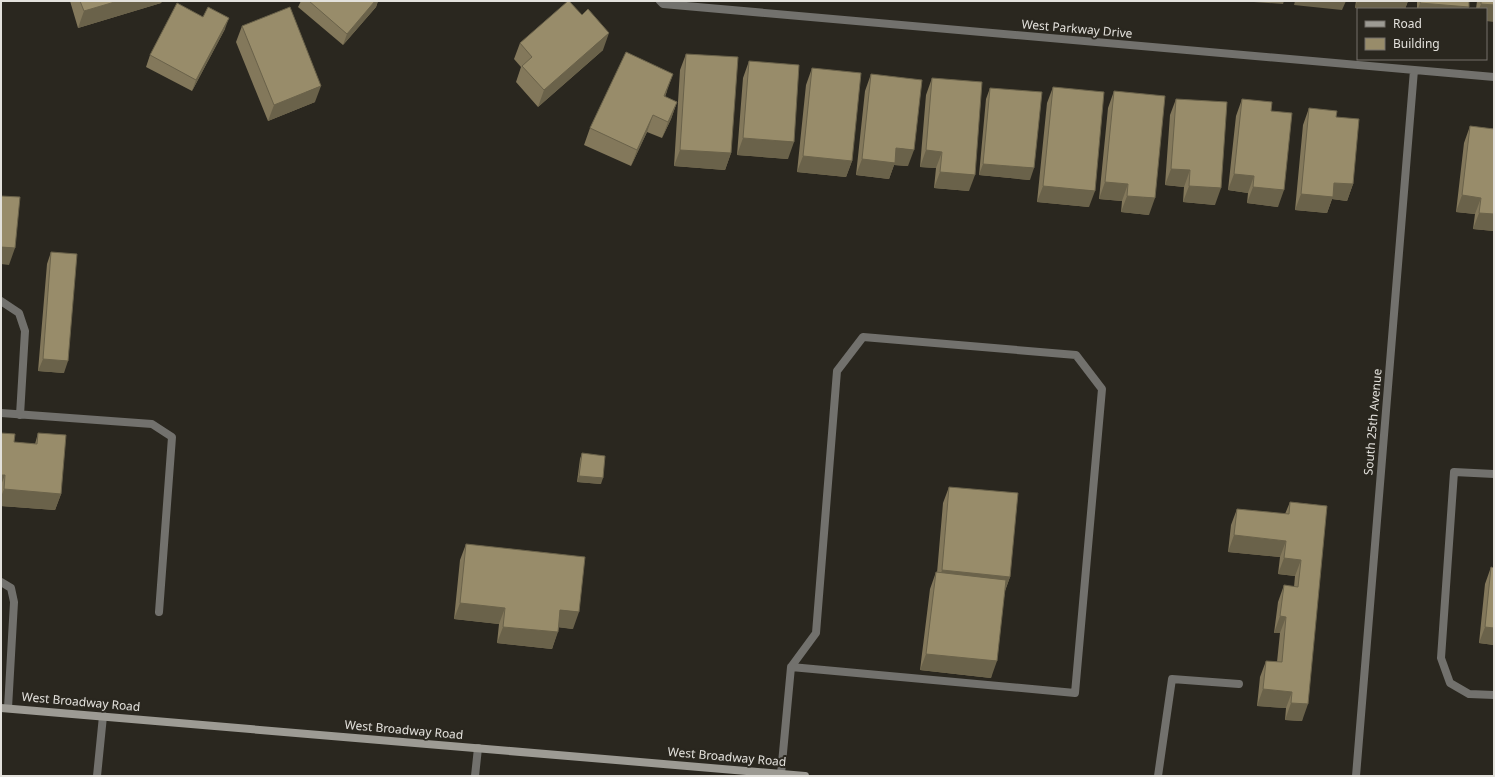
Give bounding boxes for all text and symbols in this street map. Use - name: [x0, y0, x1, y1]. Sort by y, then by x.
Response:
- legend: [1357, 8, 1487, 60]
- street label: West Parkway Drive: [1021, 15, 1133, 42]
- text: Road: [1393, 15, 1422, 32]
- text: Building: [1393, 35, 1440, 52]
- street label: South 25th Avenue: [1359, 368, 1386, 476]
- street label: West Broadway Road: [21, 688, 141, 715]
- street label: West Broadway Road: [344, 716, 464, 743]
- street label: West Broadway Road: [667, 743, 787, 770]

